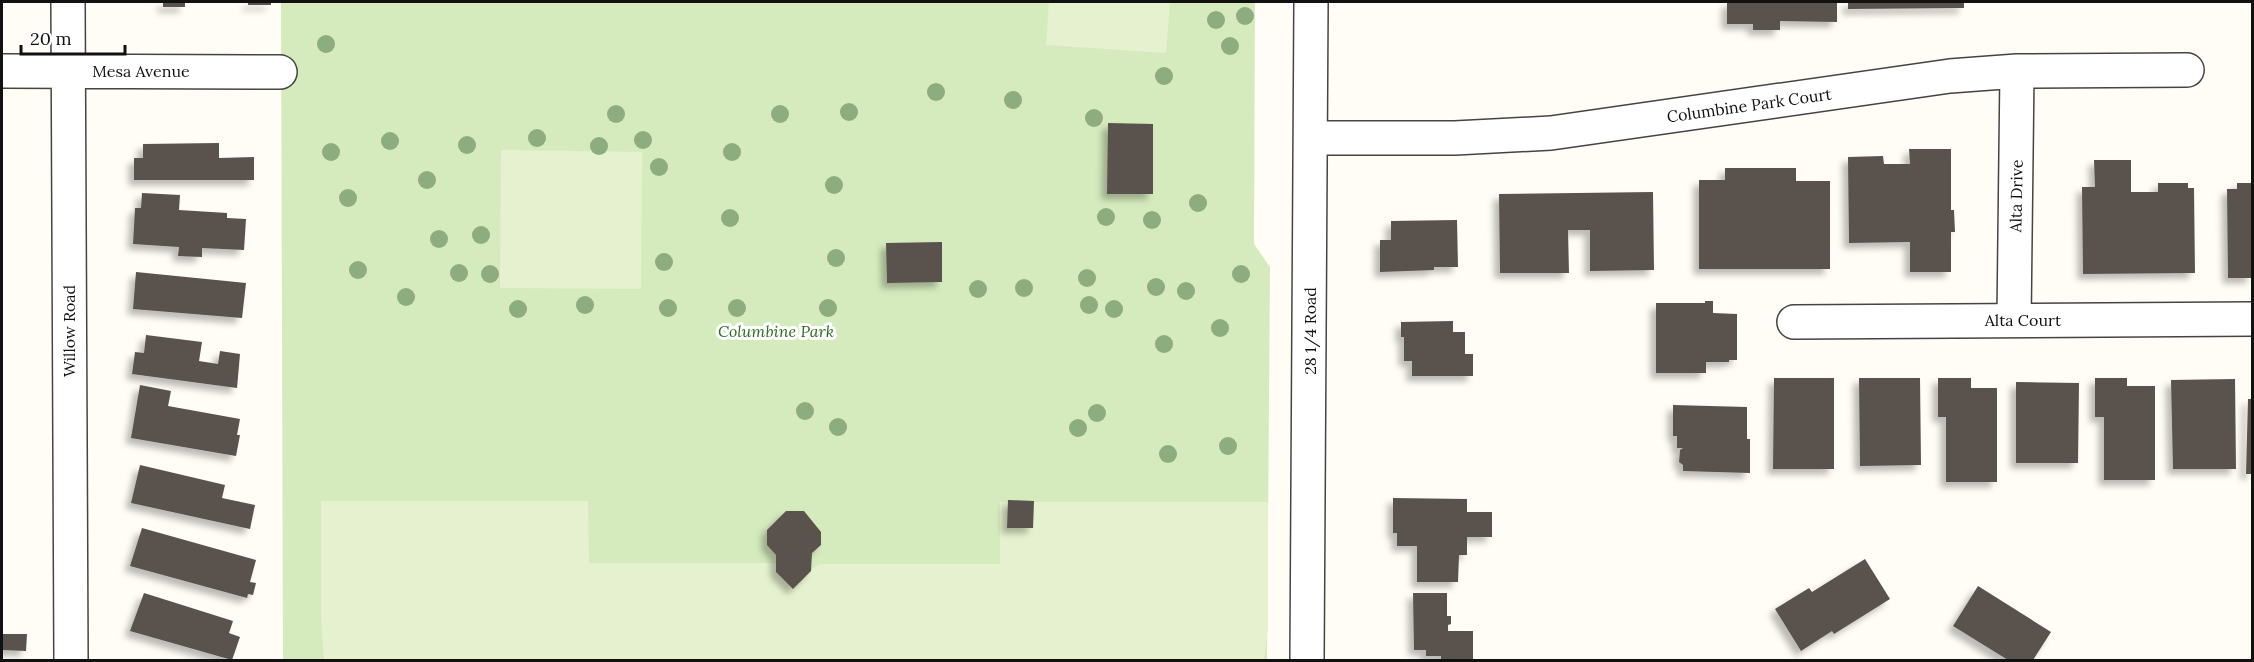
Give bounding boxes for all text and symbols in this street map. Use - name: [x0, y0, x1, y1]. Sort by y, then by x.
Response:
- scale bar: [21, 18, 124, 56]
- text: 20 m: [30, 27, 72, 50]
- street label: Mesa Avenue: [92, 61, 190, 81]
- street label: Columbine Park Court: [1665, 83, 1833, 126]
- street label: Alta Drive: [2005, 159, 2027, 234]
- street label: Willow Road: [59, 284, 79, 377]
- street label: 28 1/4 Road: [1300, 287, 1321, 375]
- street label: Alta Court: [1984, 310, 2062, 330]
- park label: Columbine Park: [718, 321, 834, 341]

